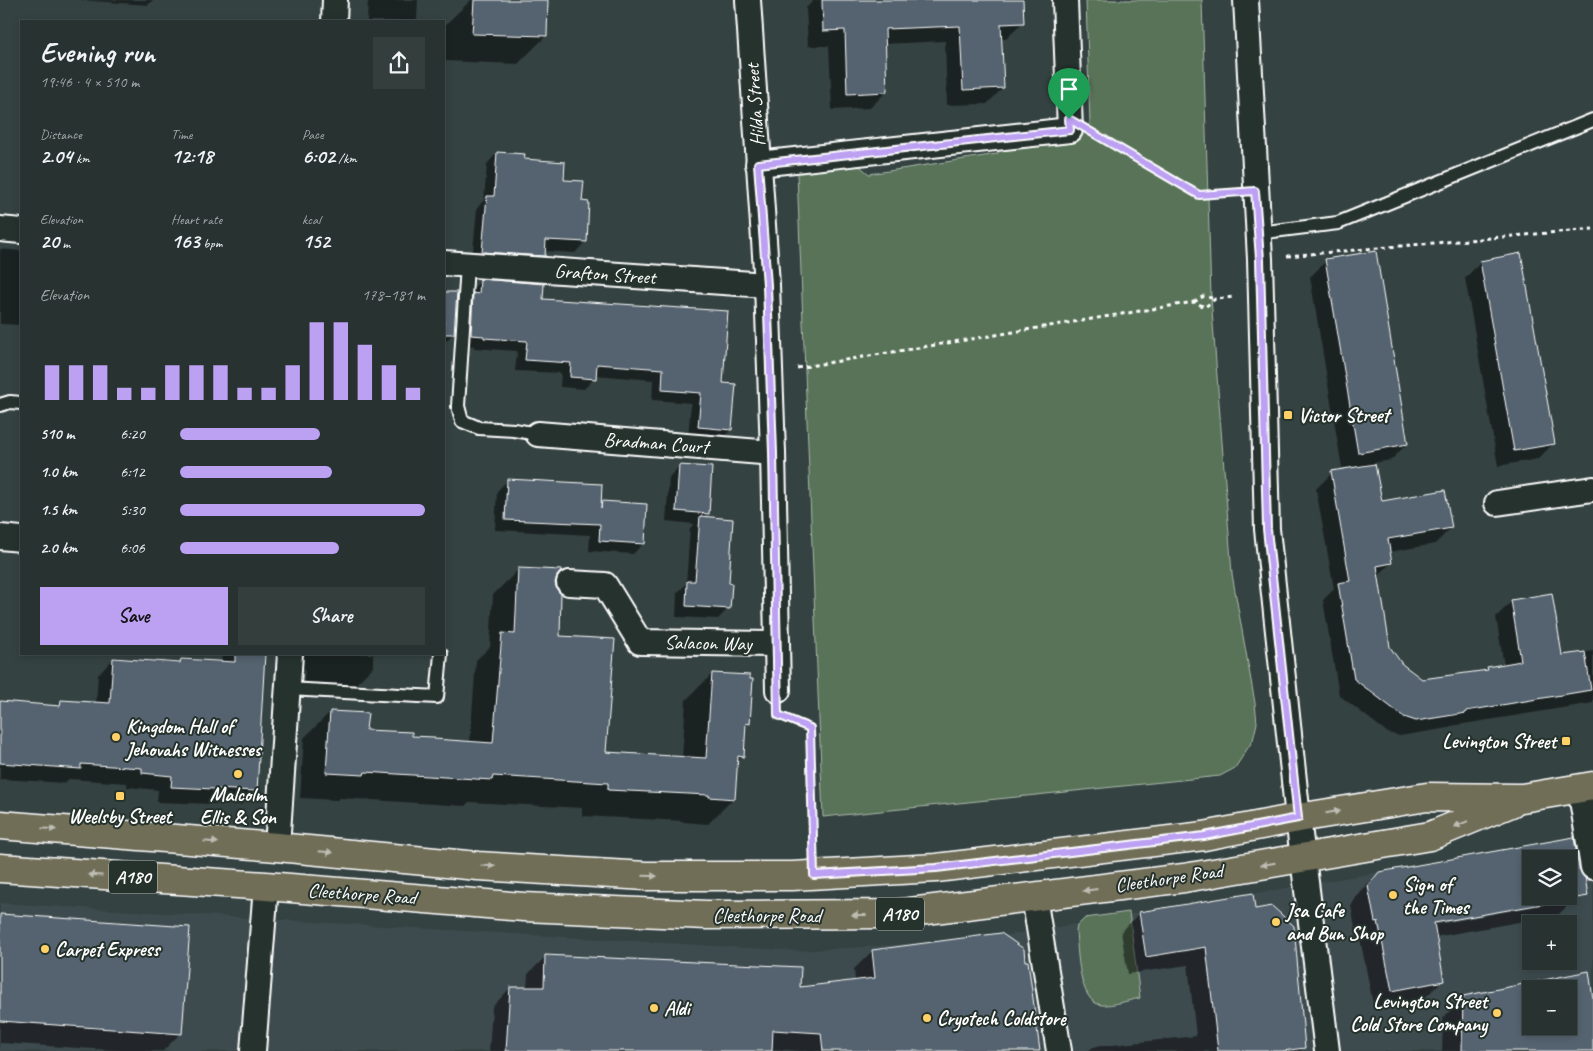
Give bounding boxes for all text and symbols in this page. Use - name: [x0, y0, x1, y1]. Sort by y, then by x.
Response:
- text: Evening run: [40, 35, 155, 70]
- button: share: [373, 37, 425, 89]
- street label: Hilda Street: [739, 61, 770, 147]
- pin: [1048, 68, 1090, 119]
- text: 19:46 · 4 × 510 m: [40, 72, 139, 92]
- icon: arrive: [1055, 75, 1083, 103]
- text: Distance: [40, 126, 82, 143]
- text: Time: [171, 126, 192, 143]
- text: Pace: [302, 126, 324, 143]
- text: 2.04: [40, 143, 73, 169]
- text: 12:18: [171, 143, 213, 169]
- text: 6:02: [302, 143, 335, 169]
- text: km: [73, 150, 90, 167]
- text: /km: [335, 150, 357, 167]
- text: Elevation: [40, 211, 83, 228]
- text: Heart rate: [171, 211, 222, 228]
- text: kcal: [302, 211, 321, 228]
- text: 20: [40, 228, 59, 254]
- text: 163: [171, 228, 200, 254]
- text: 152: [302, 228, 330, 254]
- text: m: [59, 235, 70, 252]
- text: bpm: [200, 235, 222, 252]
- street label: Grafton Street: [554, 258, 659, 290]
- text: Elevation: [40, 285, 89, 305]
- text: 178–181 m: [362, 285, 425, 305]
- place label: Victor Street: [1298, 403, 1392, 428]
- marker: Victor Street: [1282, 409, 1294, 421]
- text: 510 m: [40, 424, 74, 444]
- text: 6:20: [120, 424, 145, 444]
- street label: Bradman Court: [603, 427, 713, 459]
- text: 1.0 km: [40, 462, 77, 482]
- text: 6:12: [120, 462, 145, 482]
- text: 1.5 km: [40, 500, 77, 520]
- text: 5:30: [120, 500, 145, 520]
- text: 2.0 km: [40, 538, 77, 558]
- text: 6:06: [120, 538, 145, 558]
- button: Save: [40, 587, 228, 645]
- button: Share: [238, 587, 425, 645]
- street label: Salacon Way: [664, 630, 754, 656]
- place label: Kingdom Hall of Jehovahs Witnesses: [124, 714, 263, 762]
- place label: Levington Street: [1442, 729, 1558, 754]
- marker: Kingdom Hall of Jehovahs Witnesses: [110, 731, 122, 743]
- marker: Levington Street: [1560, 735, 1572, 747]
- marker: Malcolm Ellis & Son: [232, 768, 244, 780]
- place label: Malcolm Ellis & Son: [200, 782, 277, 830]
- marker: Weelsby Street: [114, 790, 126, 802]
- place label: Weelsby Street: [69, 804, 174, 829]
- one-way arrow: [1325, 808, 1341, 816]
- one-way arrow: [1453, 820, 1468, 828]
- one-way arrow: [41, 826, 57, 834]
- one-way arrow: [203, 838, 219, 846]
- one-way arrow: [318, 848, 334, 856]
- map controls: [1522, 850, 1577, 1035]
- button: layers: [1522, 850, 1577, 905]
- street label: Cleethorpe Road: [1114, 858, 1228, 898]
- road number: A180: [109, 860, 157, 894]
- one-way arrow: [1259, 860, 1275, 868]
- one-way arrow: [480, 863, 496, 871]
- one-way arrow: [87, 870, 103, 878]
- one-way arrow: [642, 872, 658, 880]
- place label: Sign of the Times: [1403, 872, 1471, 920]
- street label: Cleethorpe Road: [307, 878, 420, 910]
- one-way arrow: [1081, 886, 1097, 894]
- marker: Sign of the Times: [1387, 889, 1399, 901]
- road number: A180: [876, 898, 924, 931]
- place label: Jsa Cafe and Bun Shop: [1284, 898, 1384, 946]
- street label: Cleethorpe Road: [713, 903, 824, 928]
- one-way arrow: [851, 911, 867, 919]
- button: +: [1522, 915, 1577, 970]
- marker: Jsa Cafe and Bun Shop: [1270, 916, 1282, 928]
- place label: Carpet Express: [55, 937, 162, 962]
- marker: Carpet Express: [39, 943, 51, 955]
- button: −: [1522, 980, 1577, 1035]
- place label: Levington Street Cold Store Company: [1350, 989, 1489, 1038]
- place label: Aldi: [664, 996, 693, 1021]
- marker: Aldi: [648, 1002, 660, 1014]
- place label: Cryotech Coldstore: [937, 1006, 1067, 1032]
- marker: Levington Street Cold Store Company: [1491, 1007, 1503, 1019]
- marker: Cryotech Coldstore: [921, 1012, 933, 1024]

